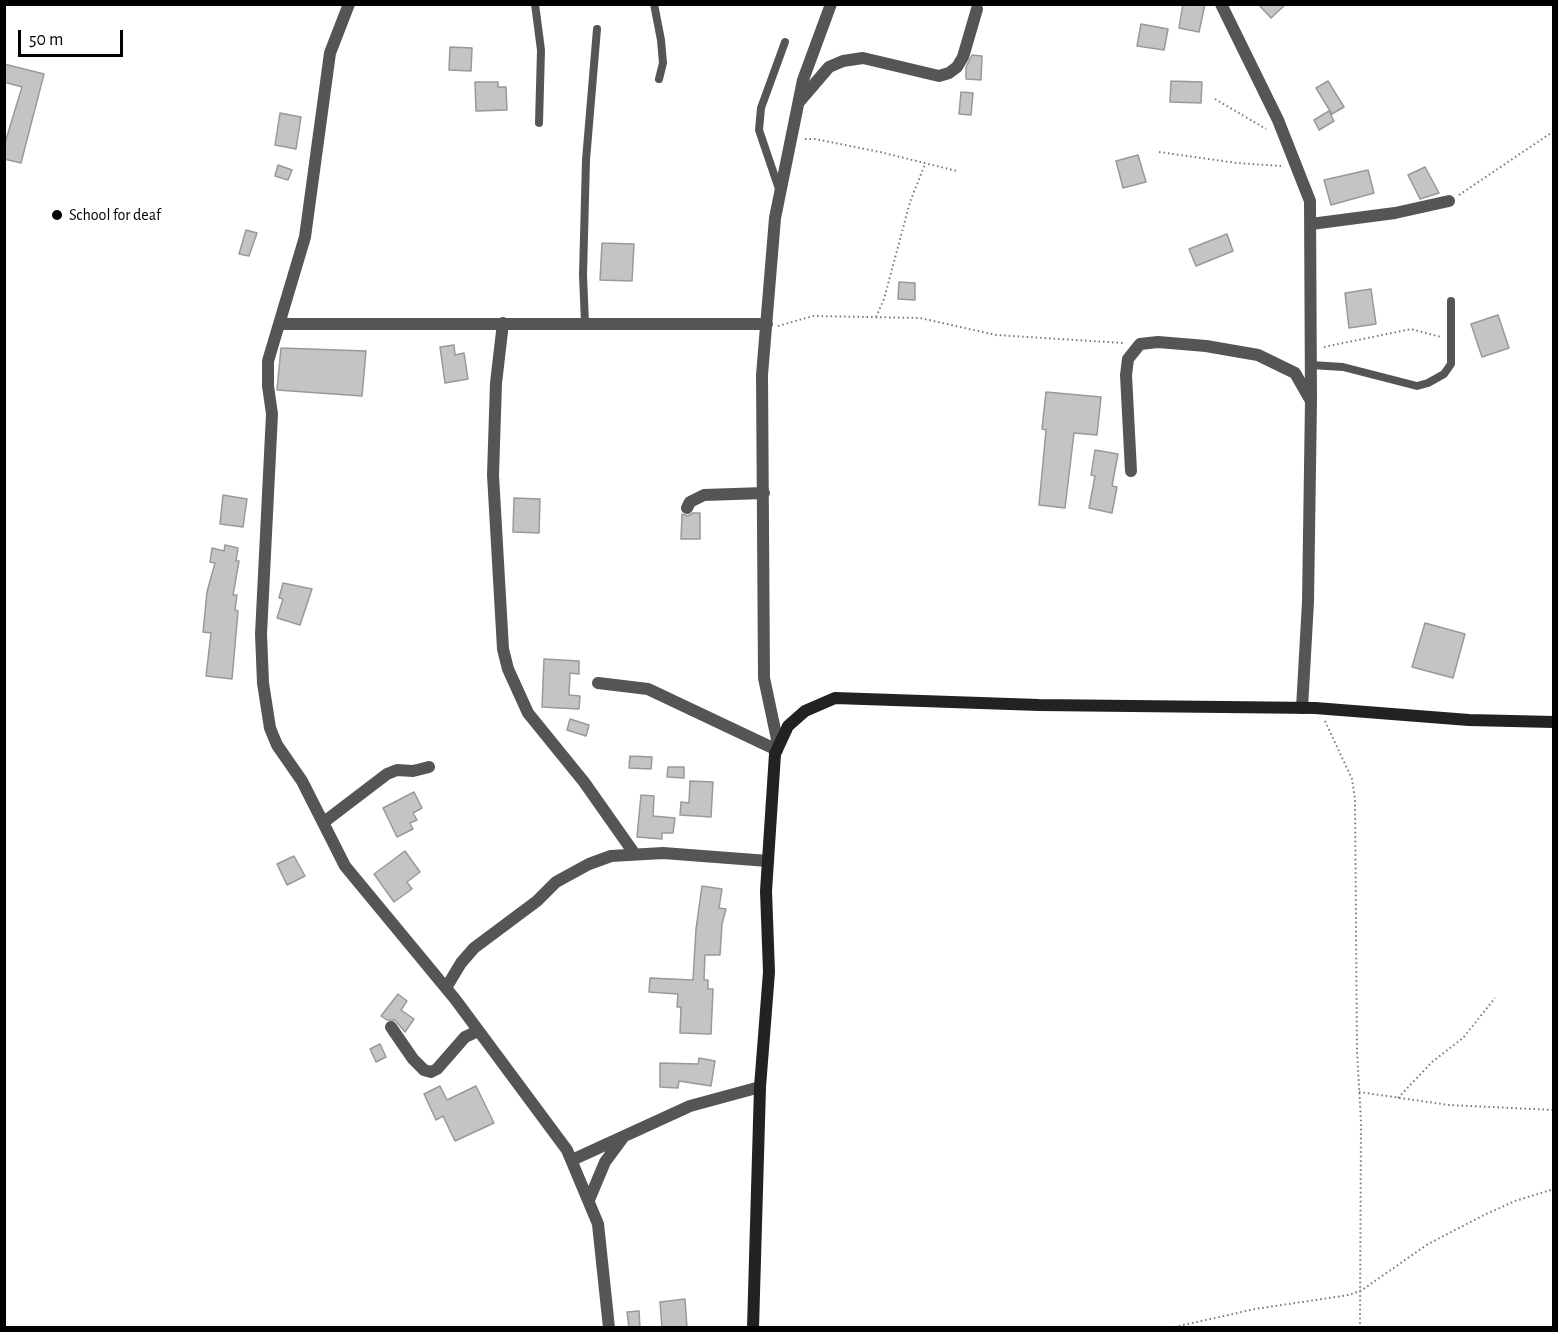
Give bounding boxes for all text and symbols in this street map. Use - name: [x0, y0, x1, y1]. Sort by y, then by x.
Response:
- scale bar: [21, 18, 126, 56]
- text: 50 m: [29, 31, 63, 49]
- place label: School for deaf: [69, 205, 161, 225]
- marker: School for deaf: [50, 208, 64, 222]

